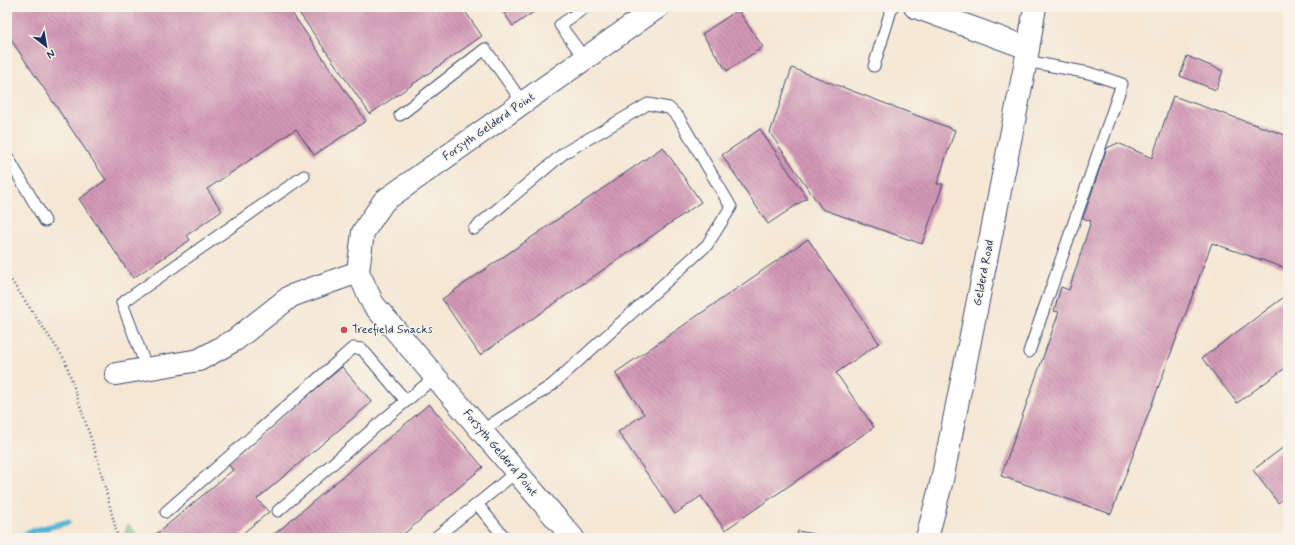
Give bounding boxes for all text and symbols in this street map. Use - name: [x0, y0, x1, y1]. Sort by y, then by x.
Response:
- north arrow: [26, 26, 66, 66]
- text: N: [44, 46, 57, 62]
- street label: Forsyth Gelderd Point: [440, 89, 539, 165]
- street label: Gelderd Road: [970, 238, 998, 308]
- place label: Treefield Snacks: [352, 322, 433, 338]
- marker: Treefield Snacks: [339, 325, 349, 335]
- street label: Forsyth Gelderd Point: [459, 406, 542, 500]

